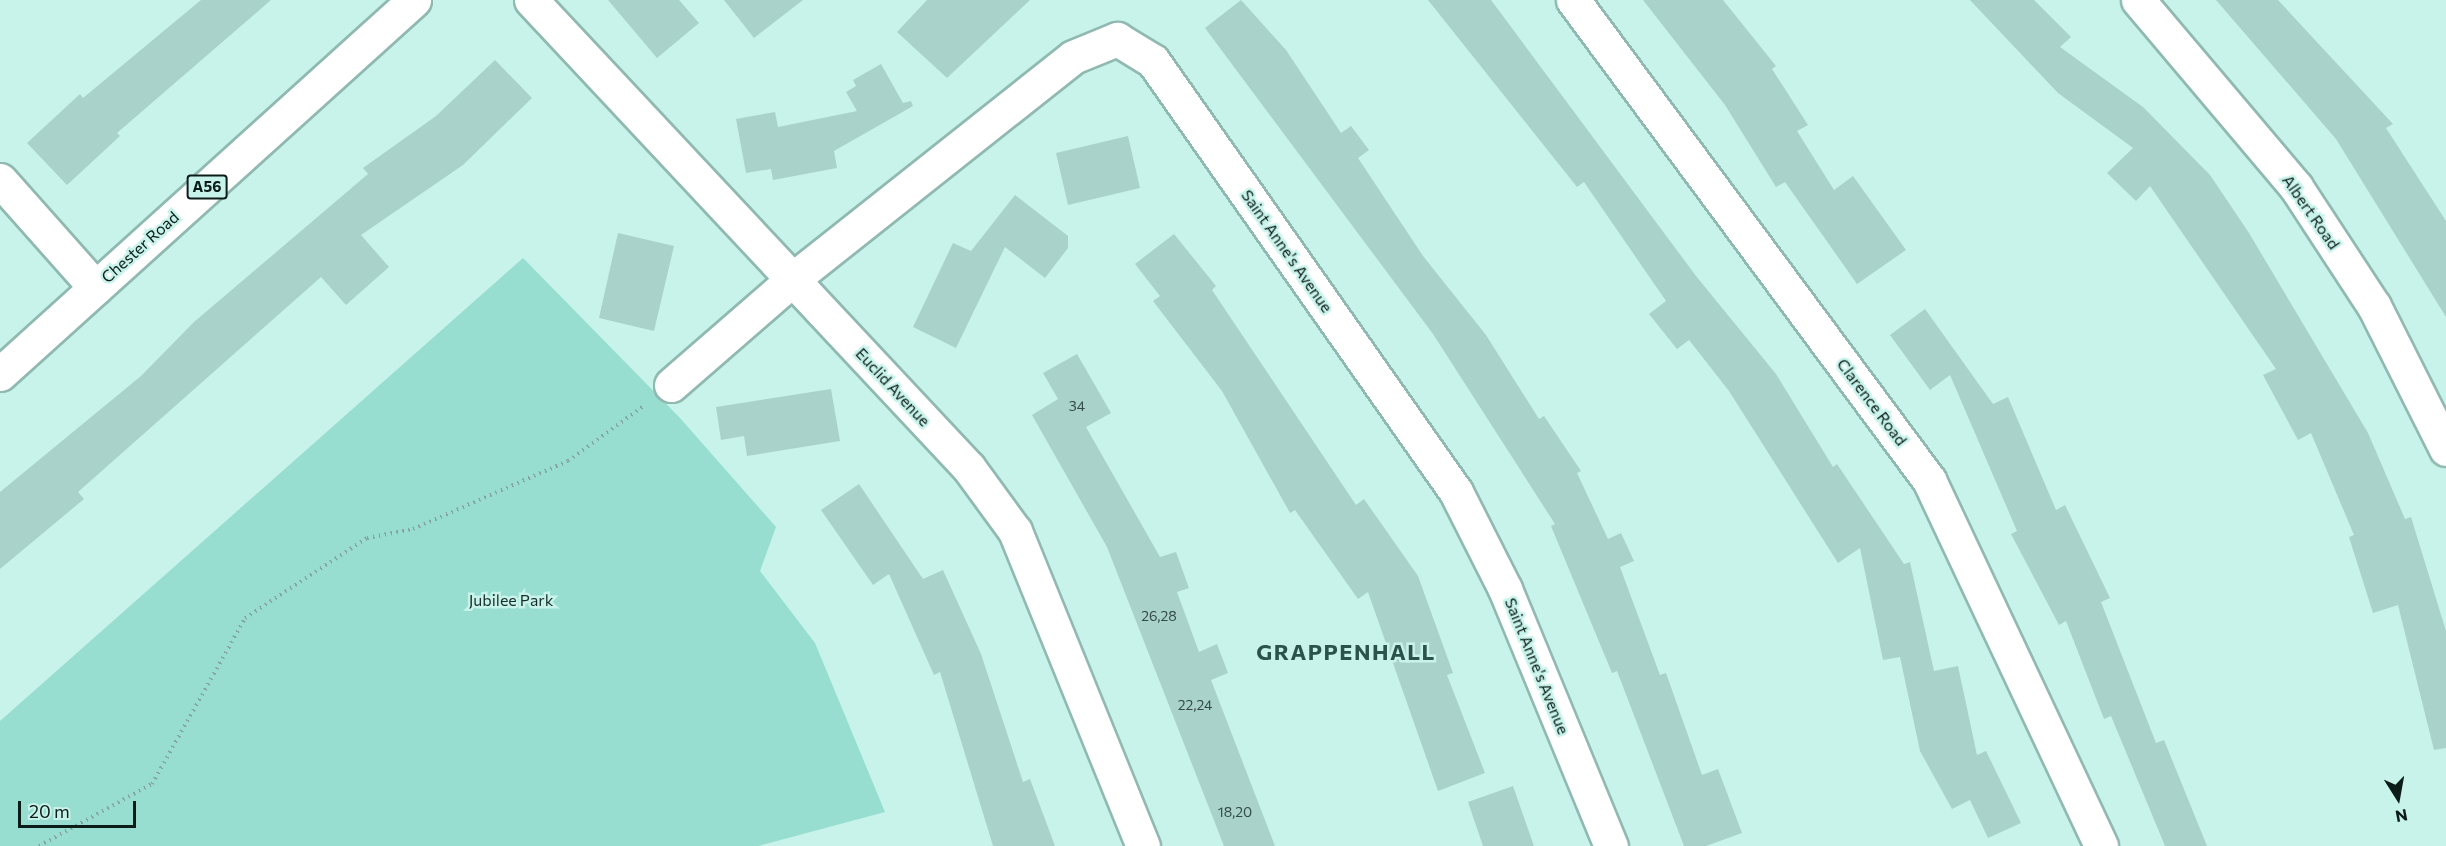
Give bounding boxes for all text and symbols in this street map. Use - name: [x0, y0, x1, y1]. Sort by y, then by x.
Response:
- street label: Albert Road: [2278, 171, 2344, 253]
- road number: A56: [186, 175, 228, 199]
- street label: Saint Anne's Avenue: [1237, 186, 1337, 316]
- street label: Chester Road: [97, 207, 183, 287]
- street label: Euclid Avenue: [852, 344, 934, 430]
- street label: Clarence Road: [1833, 355, 1911, 449]
- house number: 34: [1069, 398, 1085, 414]
- park label: Jubilee Park: [469, 590, 553, 610]
- street label: Saint Anne's Avenue: [1501, 595, 1573, 737]
- house number: 26,28: [1141, 608, 1177, 624]
- district label: GRAPPENHALL: [1256, 639, 1436, 665]
- house number: 22,24: [1178, 697, 1212, 713]
- north arrow: [2368, 768, 2428, 828]
- scale bar: [21, 789, 140, 827]
- text: 20 m: [29, 800, 70, 822]
- house number: 18,20: [1218, 804, 1252, 820]
- text: N: [2394, 806, 2409, 827]

